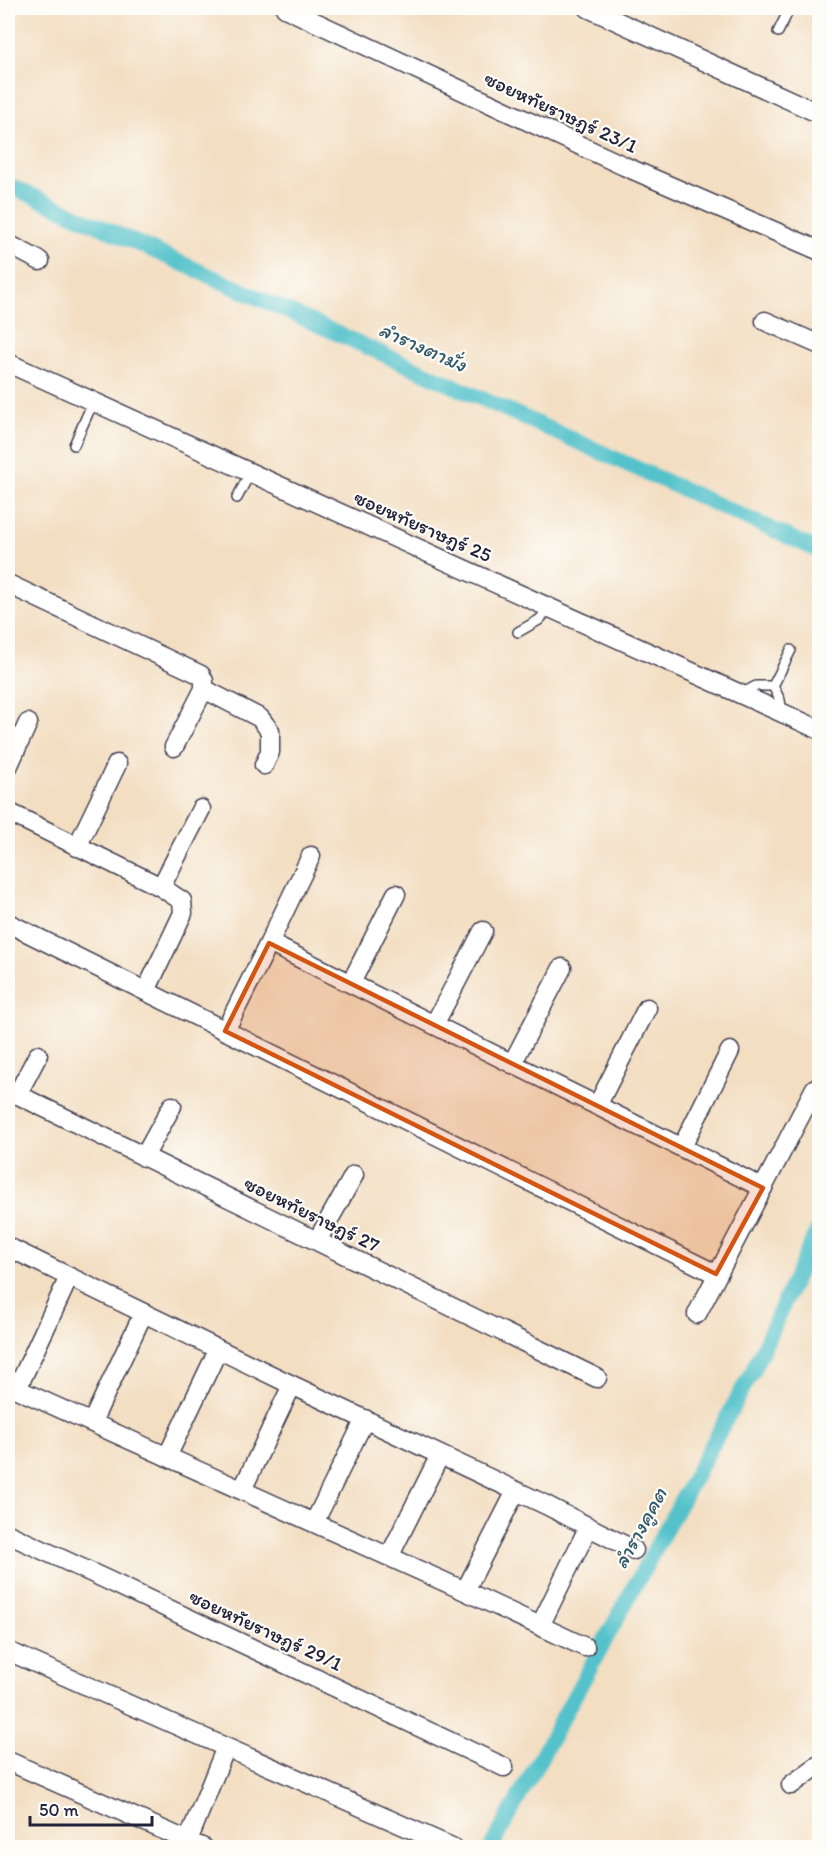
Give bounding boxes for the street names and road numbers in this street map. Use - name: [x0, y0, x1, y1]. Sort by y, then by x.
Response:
- street label: ซอยหทัยราษฎร์ 23/1: [481, 66, 641, 158]
- street label: ซอยหทัยราษฎร์ 25: [350, 485, 496, 567]
- street label: ซอยหทัยราษฎร์ 27: [240, 1171, 384, 1257]
- street label: ซอยหทัยราษฎร์ 29/1: [186, 1584, 346, 1676]

